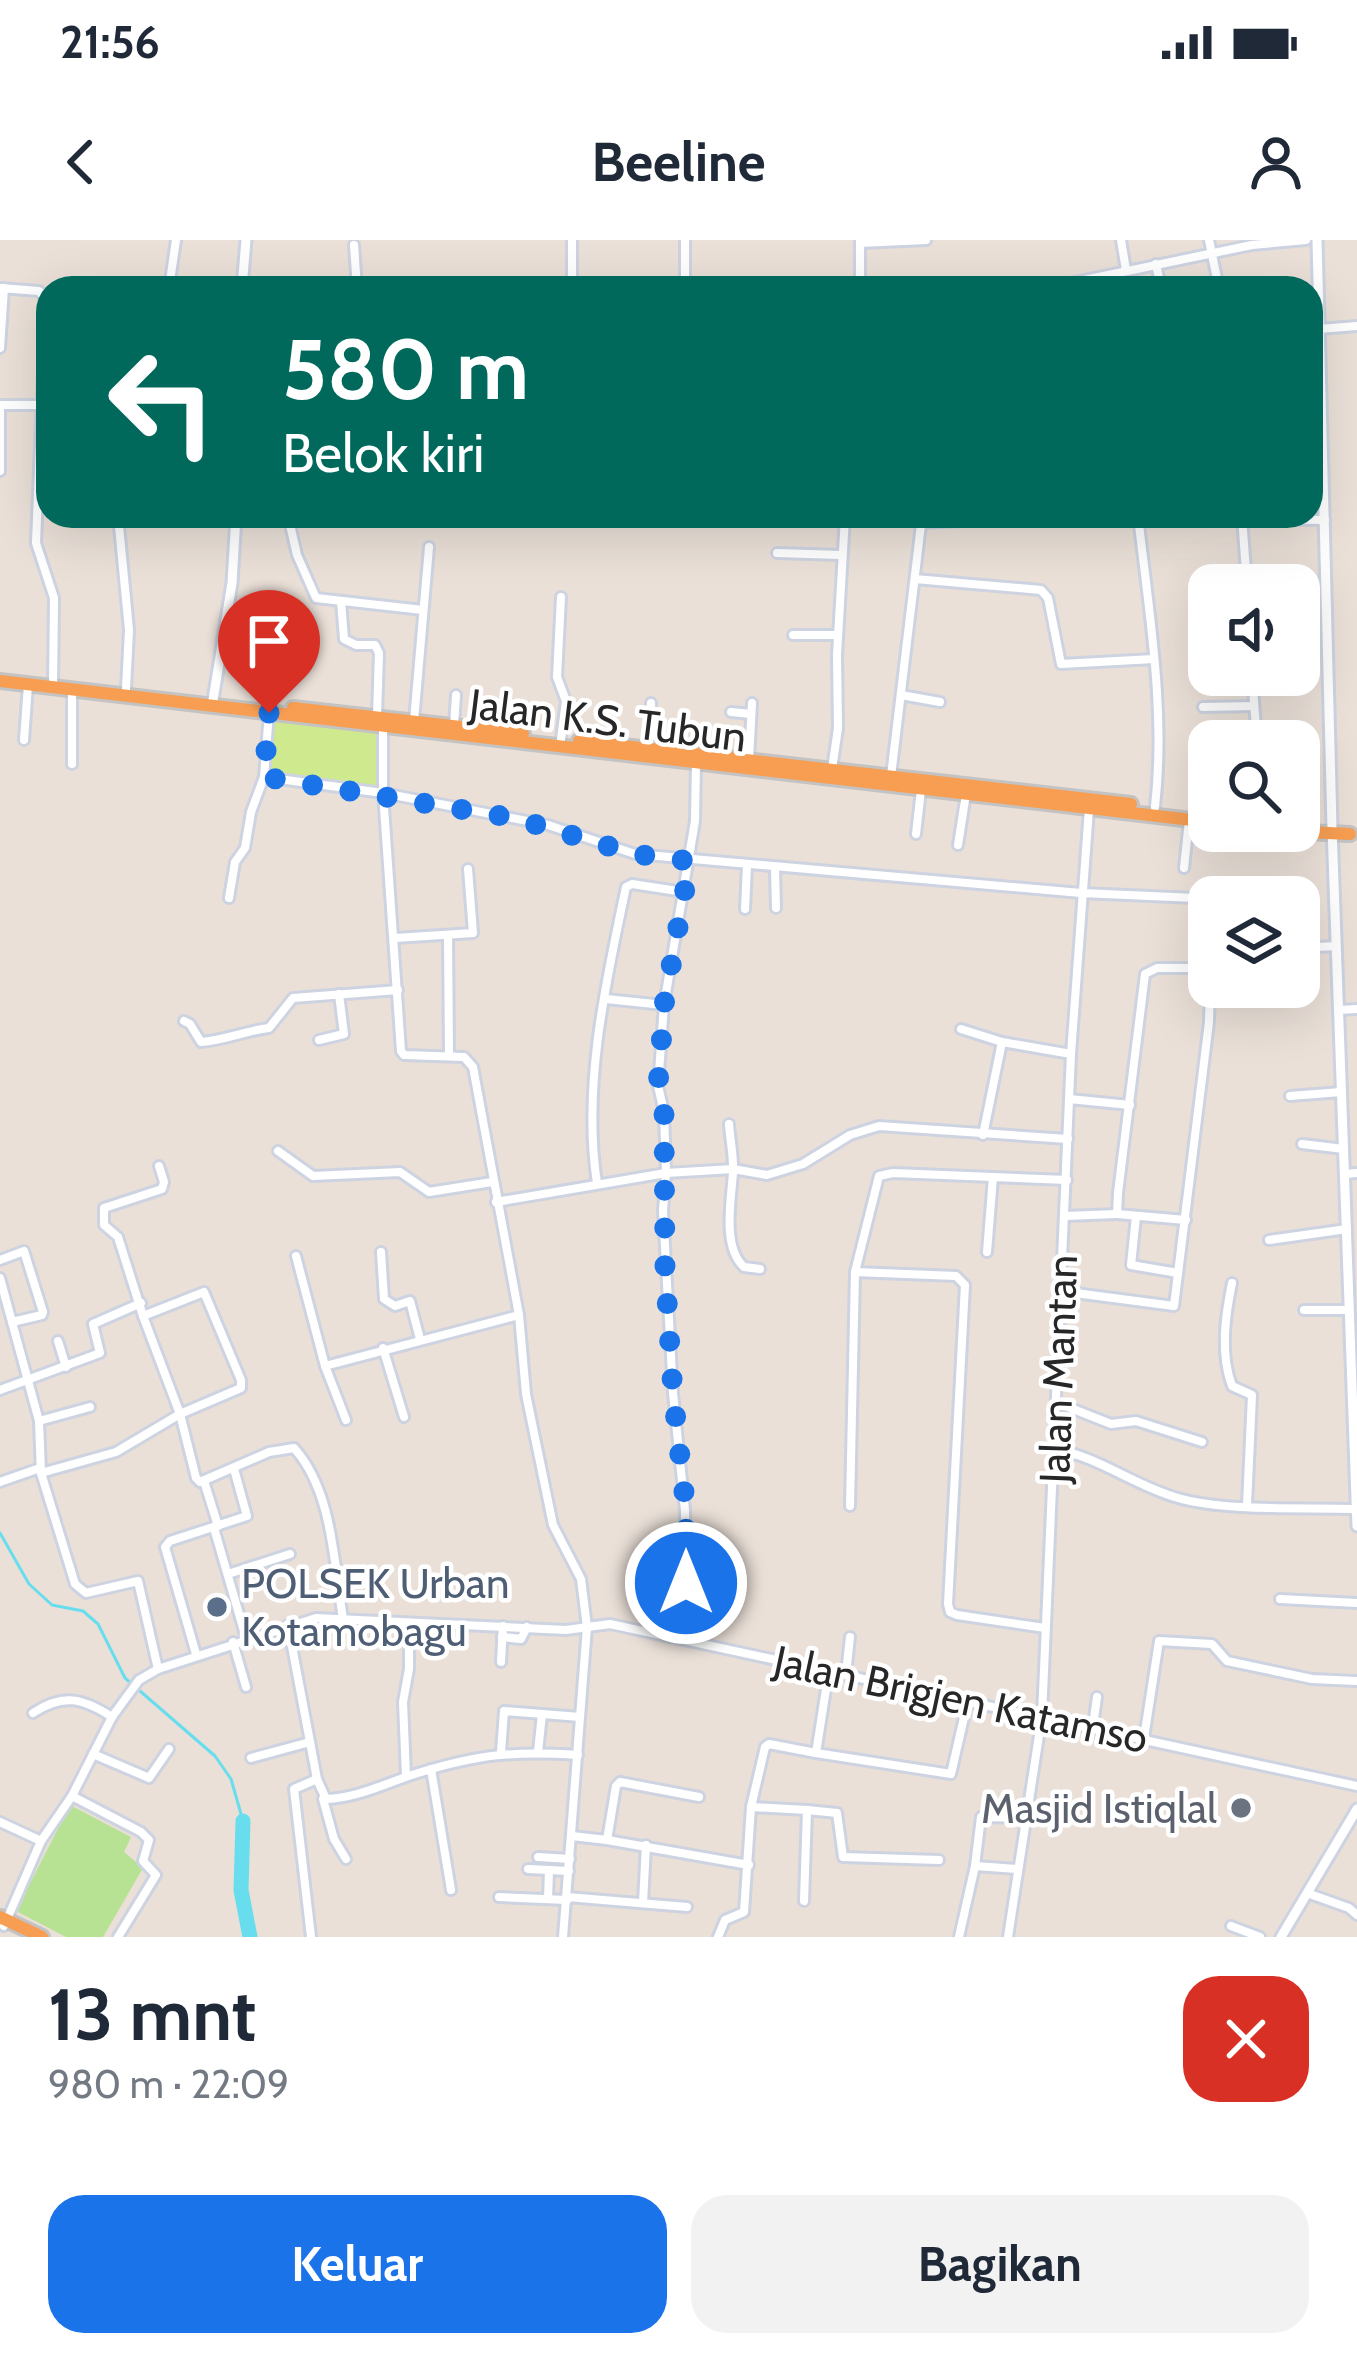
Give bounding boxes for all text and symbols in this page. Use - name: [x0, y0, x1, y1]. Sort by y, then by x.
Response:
- text: 21:56: [60, 15, 160, 69]
- icon: back: [48, 129, 114, 195]
- text: Beeline: [591, 129, 766, 195]
- icon: person: [1243, 129, 1309, 195]
- text: 580 m: [282, 318, 529, 420]
- icon: left: [84, 324, 240, 480]
- text: Belok kiri: [282, 420, 485, 486]
- map controls: [1188, 564, 1320, 1008]
- button: sound: [1188, 564, 1320, 696]
- pin: [218, 590, 320, 713]
- icon: arrive: [236, 608, 302, 674]
- street label: Jalan K.S. Tubun: [466, 677, 749, 763]
- button: search: [1188, 720, 1320, 852]
- button: layers: [1188, 876, 1320, 1008]
- street label: Jalan Mantan: [1028, 1254, 1088, 1485]
- position arrow: [623, 1520, 749, 1646]
- place label: POLSEK Urban Kotamobagu: [241, 1557, 509, 1657]
- marker: POLSEK Urban Kotamobagu: [204, 1594, 230, 1620]
- street label: Jalan Brigjen Katamso: [768, 1634, 1153, 1764]
- place label: Masjid Istiqlal: [981, 1782, 1217, 1834]
- marker: Masjid Istiqlal: [1228, 1795, 1254, 1821]
- text: 13 mnt: [48, 1971, 256, 2058]
- button: close: [1183, 1976, 1309, 2102]
- text: 980 m · 22:09: [48, 2060, 289, 2108]
- button: Keluar: [48, 2195, 667, 2333]
- button: Bagikan: [691, 2195, 1309, 2333]

